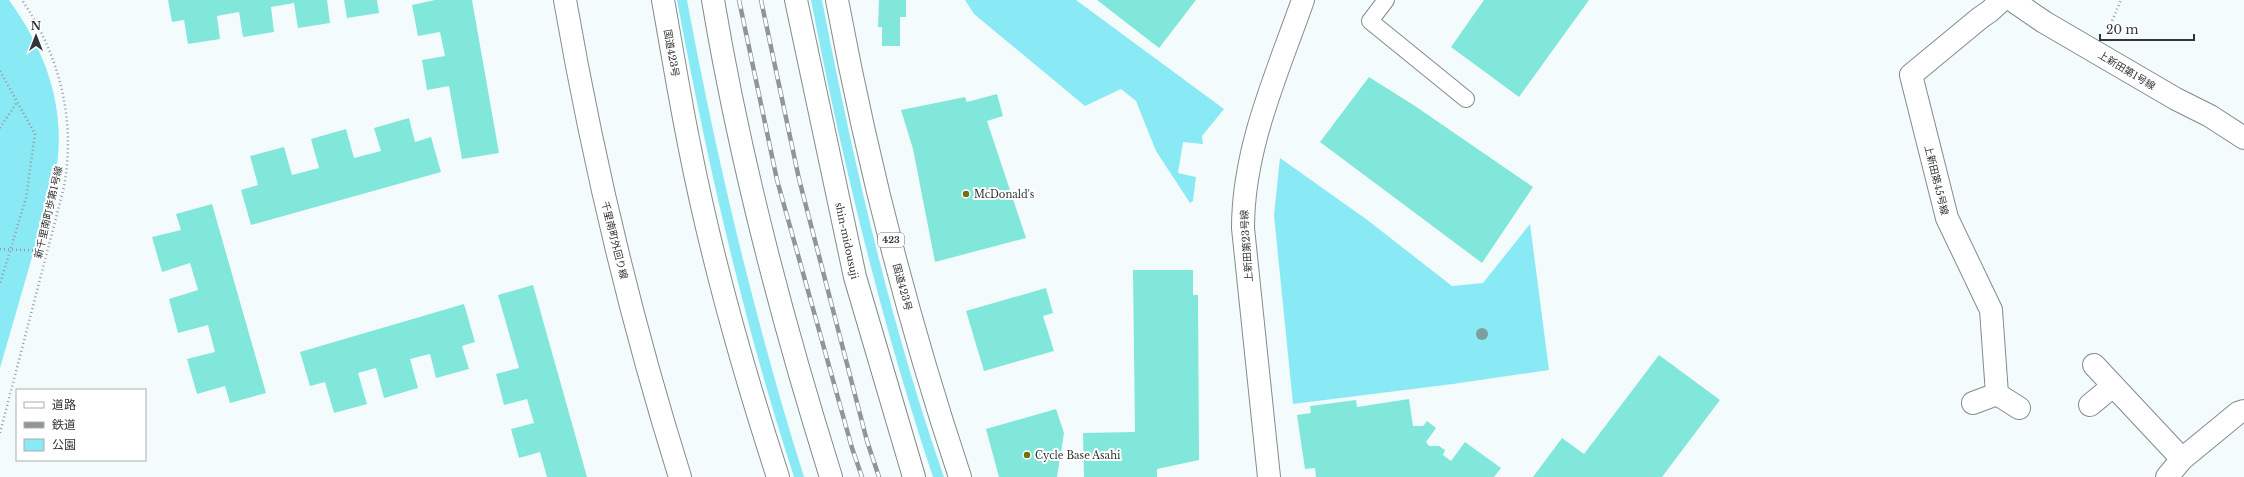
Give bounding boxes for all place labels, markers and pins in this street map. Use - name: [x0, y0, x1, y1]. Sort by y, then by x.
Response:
- place label: McDonald's: [974, 188, 1035, 201]
- marker: McDonald's: [961, 189, 971, 199]
- place label: Cycle Base Asahi: [1035, 449, 1121, 462]
- marker: Cycle Base Asahi: [1022, 450, 1032, 460]

